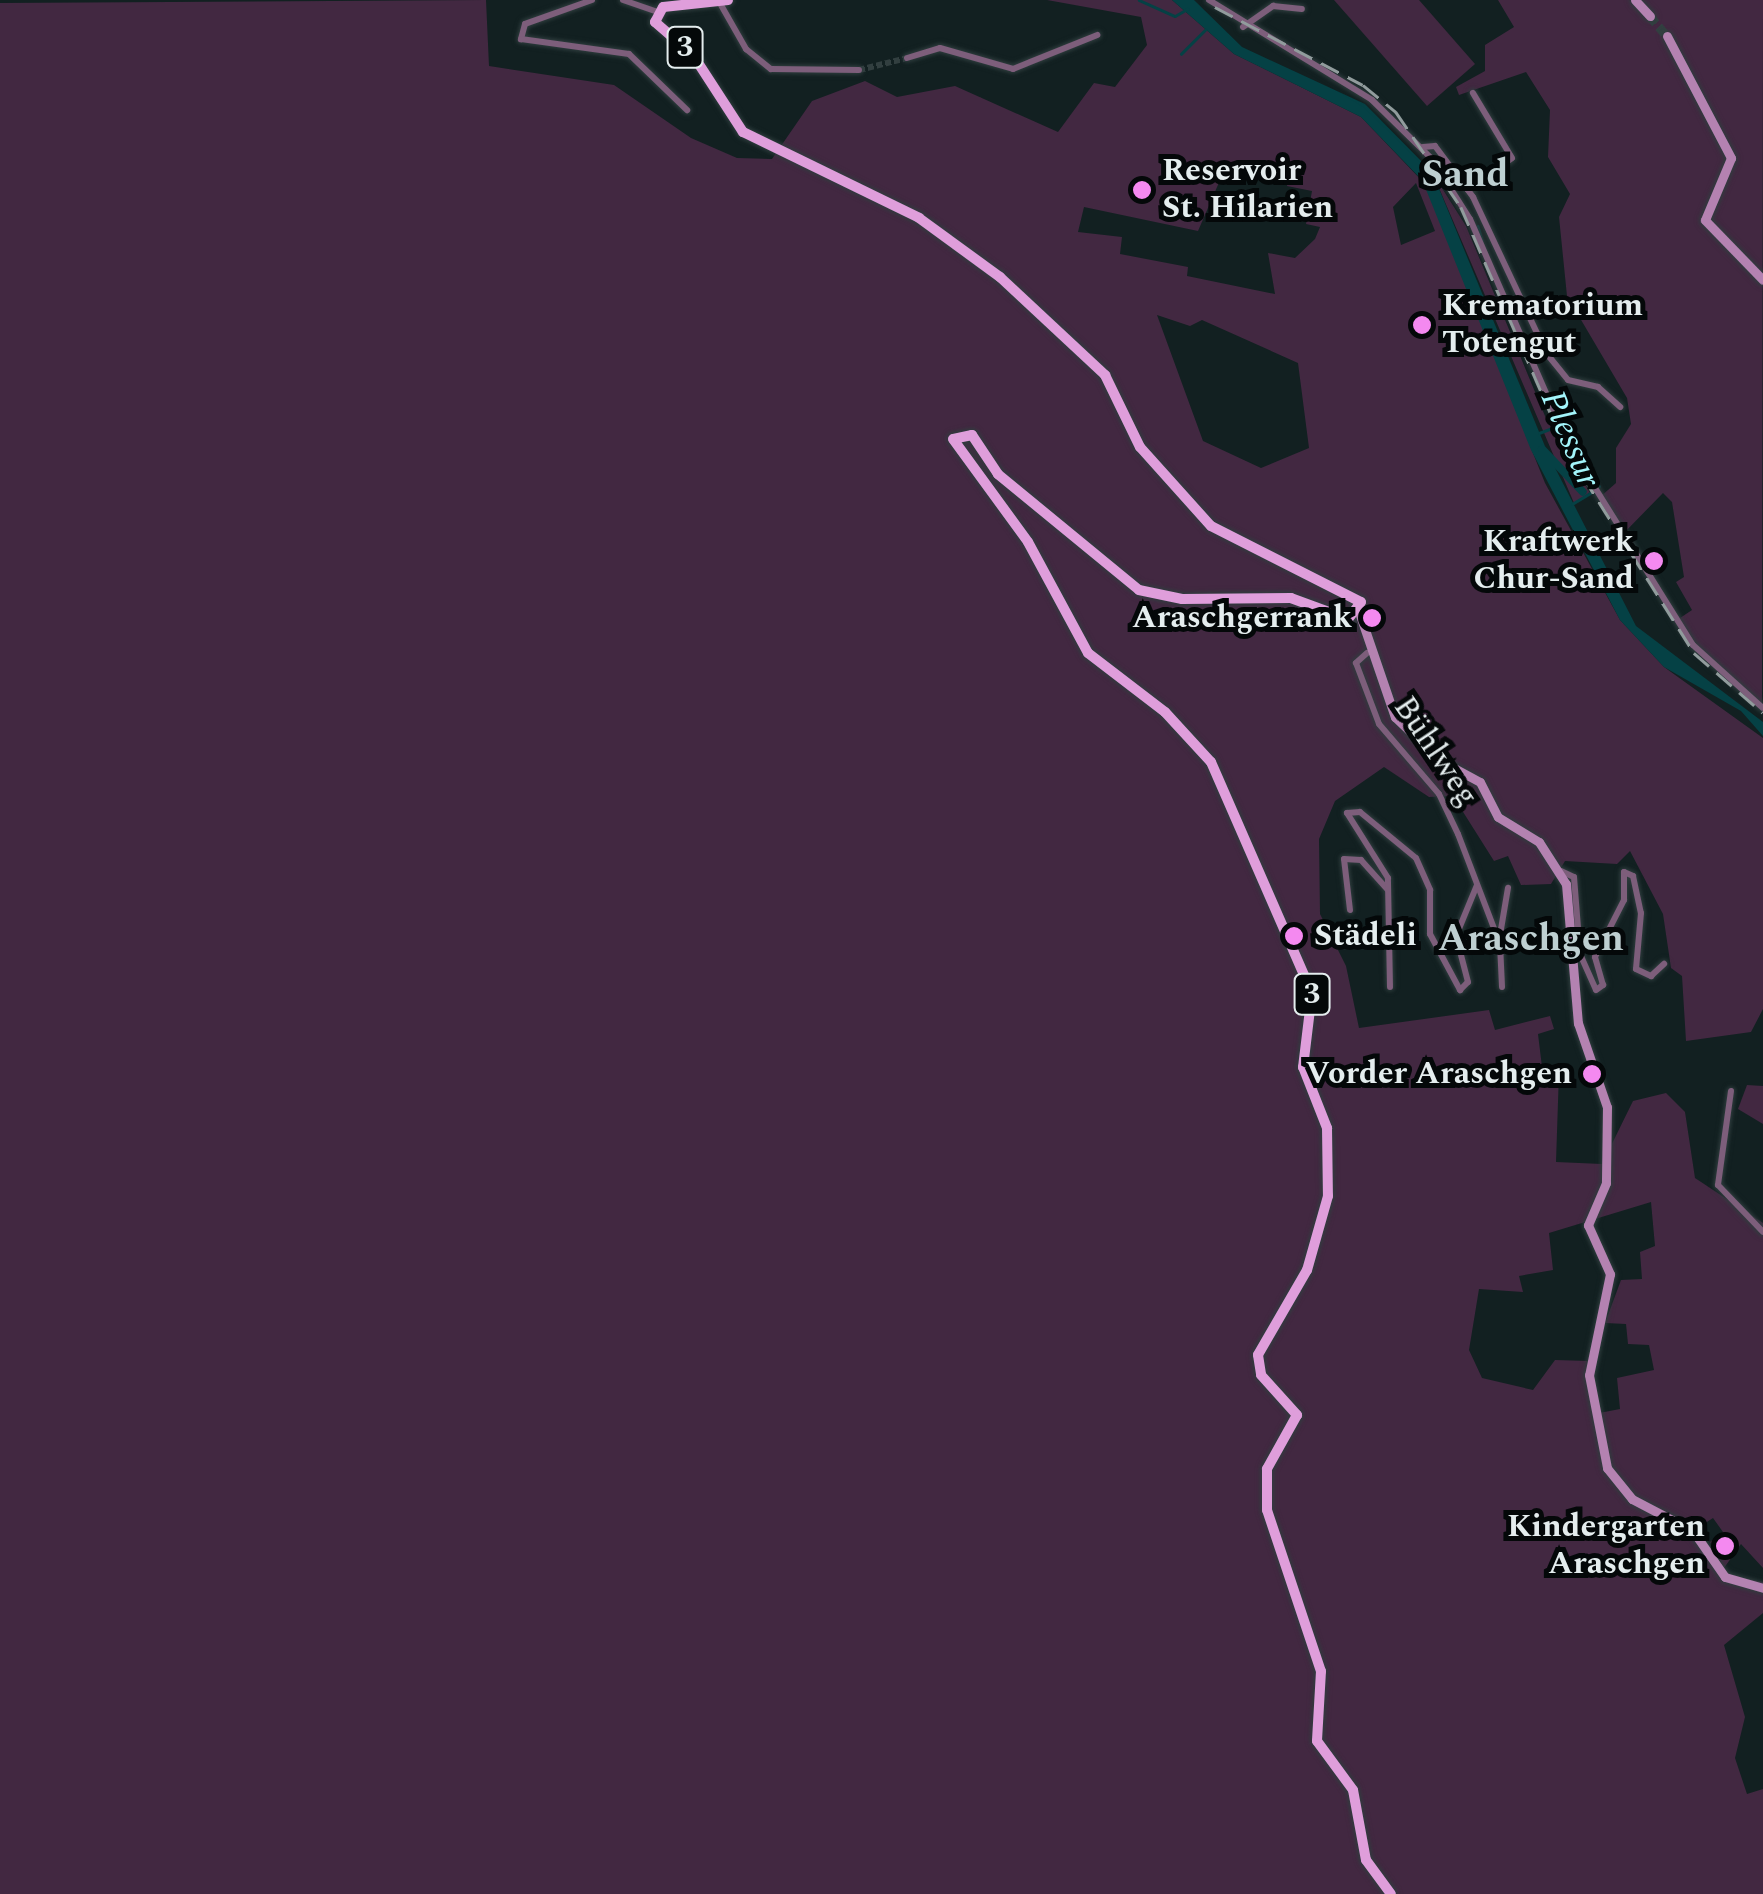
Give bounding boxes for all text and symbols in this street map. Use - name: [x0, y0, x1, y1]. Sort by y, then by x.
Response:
- road number: 3: [665, 22, 705, 72]
- place label: Reservoir St. Hilarien: [1162, 153, 1333, 228]
- district label: Sand: [1421, 153, 1509, 199]
- marker: Reservoir St. Hilarien: [1131, 179, 1153, 201]
- place label: Krematorium Totengut: [1442, 288, 1643, 363]
- marker: Krematorium Totengut: [1411, 314, 1433, 336]
- water label: Plessur: [1531, 384, 1609, 494]
- place label: Kraftwerk Chur-Sand: [1473, 524, 1634, 599]
- marker: Kraftwerk Chur-Sand: [1643, 550, 1665, 572]
- place label: Araschgerrank: [1132, 599, 1352, 637]
- marker: Araschgerrank: [1361, 607, 1383, 629]
- street label: Bühlweg: [1384, 690, 1486, 814]
- place label: Städeli: [1314, 917, 1417, 955]
- district label: Araschgen: [1438, 917, 1624, 963]
- marker: Städeli: [1283, 925, 1305, 947]
- road number: 3: [1292, 969, 1332, 1019]
- place label: Vorder Araschgen: [1306, 1055, 1572, 1093]
- marker: Vorder Araschgen: [1581, 1063, 1603, 1085]
- place label: Kindergarten Araschgen: [1507, 1509, 1705, 1584]
- marker: Kindergarten Araschgen: [1714, 1535, 1736, 1557]

